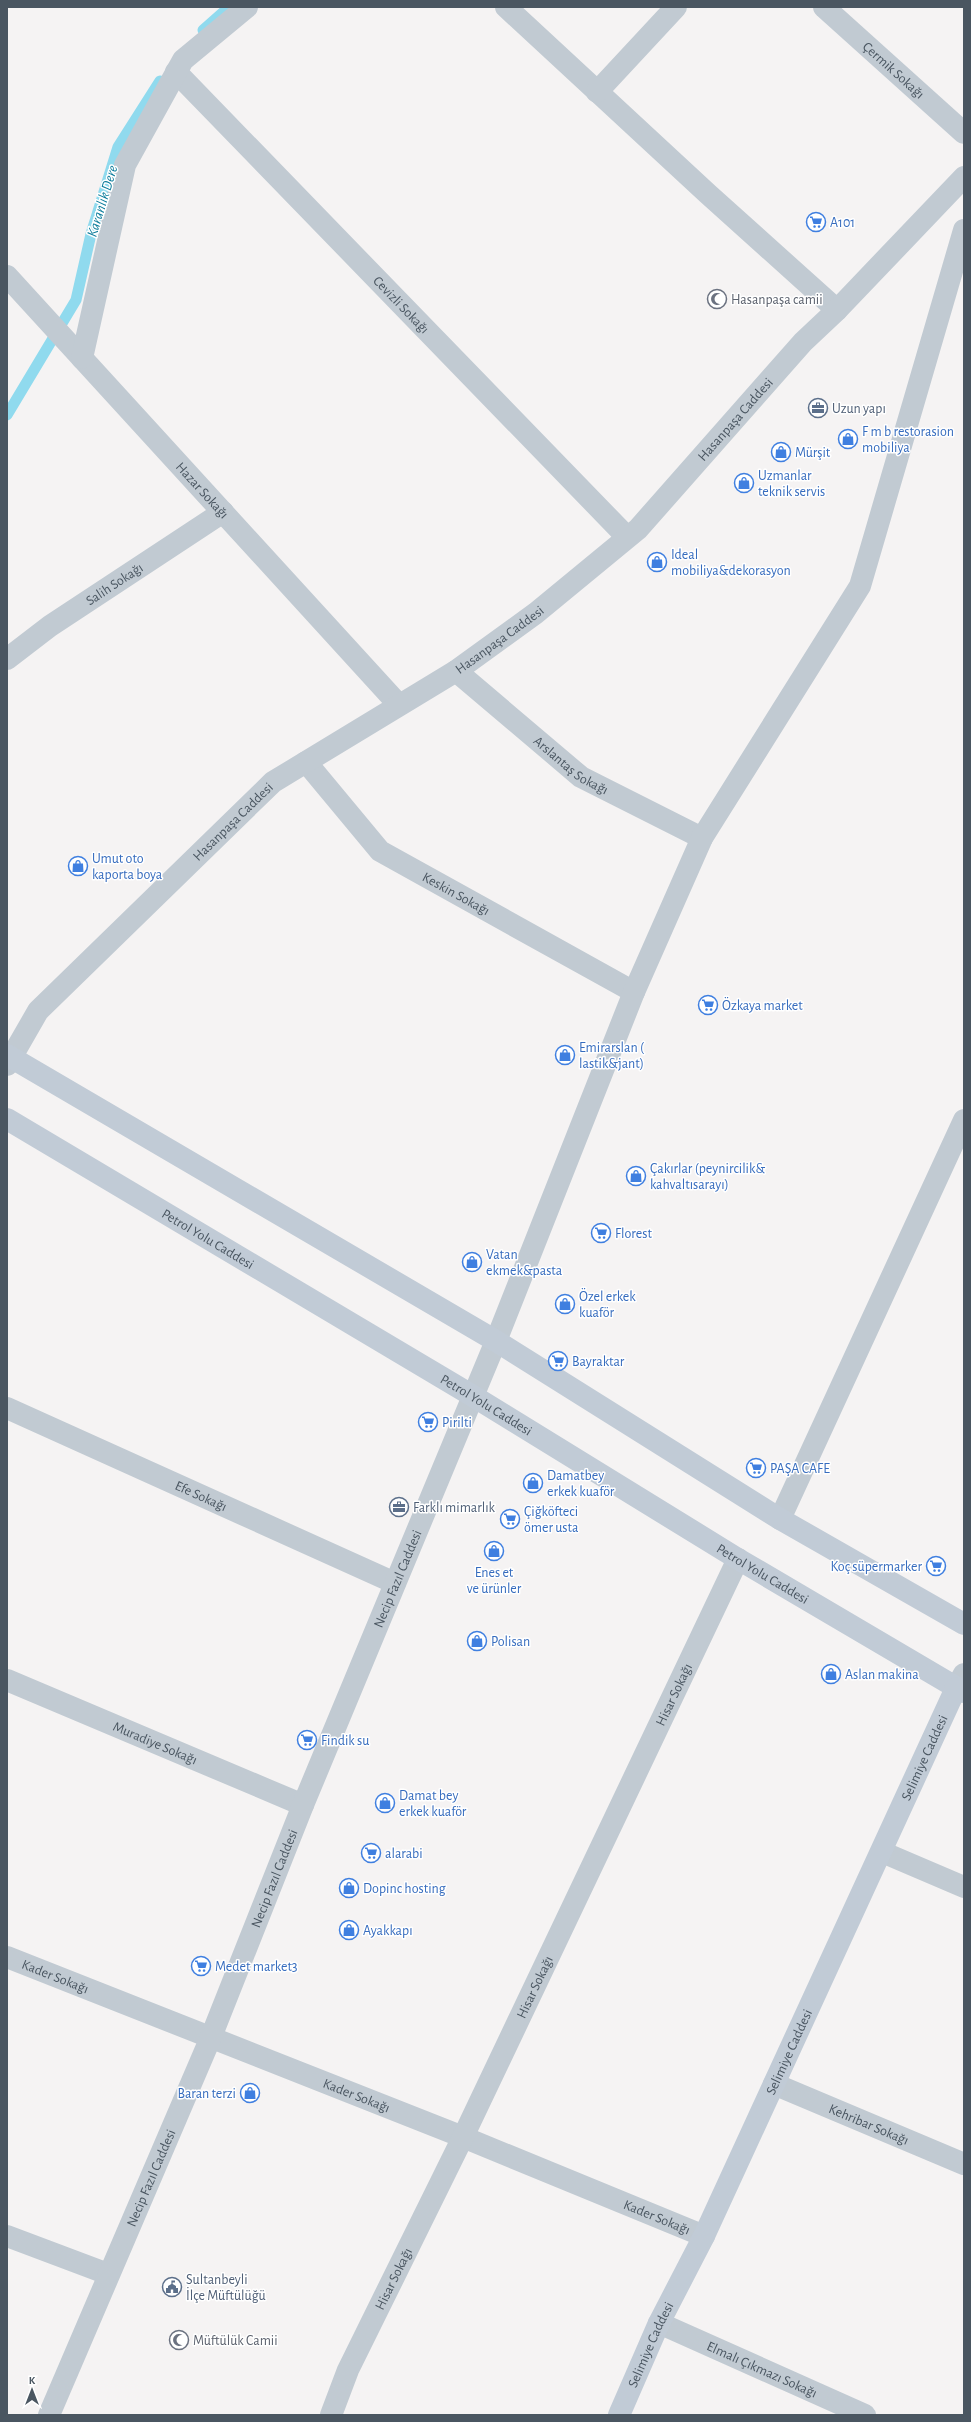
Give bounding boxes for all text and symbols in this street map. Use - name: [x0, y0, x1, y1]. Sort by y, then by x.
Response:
- street label: Çermik Sokağı: [860, 40, 927, 102]
- water label: Karanlık Dere: [84, 163, 121, 239]
- supermarket icon: A101: [805, 211, 827, 233]
- place label: A101: [830, 216, 855, 230]
- street label: Cevizli Sokağı: [370, 274, 432, 337]
- mosque icon: Hasanpaşa camii: [706, 288, 728, 310]
- place label: Hasanpaşa camii: [731, 293, 823, 307]
- street label: Hasanpaşa Caddesi: [696, 376, 776, 464]
- office icon: Uzun yapı: [807, 397, 829, 419]
- place label: Uzun yapı: [832, 402, 886, 416]
- place label: F m b restorasion mobiliya: [862, 425, 954, 455]
- shop icon: F m b restorasion mobiliya: [837, 428, 859, 450]
- shop icon: Mürşit: [770, 441, 792, 463]
- place label: Mürşit: [795, 446, 831, 460]
- street label: Hazar Sokağı: [173, 460, 231, 522]
- place label: Uzmanlar teknik servis: [758, 469, 825, 499]
- shop icon: Uzmanlar teknik servis: [733, 472, 755, 494]
- place label: Ideal mobiliya&dekorasyon: [671, 548, 791, 578]
- shop icon: Ideal mobiliya&dekorasyon: [646, 551, 668, 573]
- street label: Salih Sokağı: [84, 561, 146, 608]
- street label: Hasanpaşa Caddesi: [453, 604, 547, 677]
- street label: Arslantaş Sokağı: [530, 734, 610, 798]
- street label: Hasanpaşa Caddesi: [191, 780, 276, 864]
- place label: Umut oto kaporta boya: [92, 852, 163, 882]
- shop icon: Umut oto kaporta boya: [67, 855, 89, 877]
- street label: Keskin Sokağı: [420, 870, 492, 918]
- supermarket icon: Özkaya market: [697, 994, 719, 1016]
- place label: Özkaya market: [722, 996, 803, 1013]
- place label: Emirarslan ( lastik&jant): [579, 1041, 644, 1071]
- shop icon: Emirarslan ( lastik&jant): [554, 1044, 576, 1066]
- place label: Çakırlar (peynircilik& kahvaltısarayı): [650, 1162, 765, 1192]
- shop icon: Çakırlar (peynircilik& kahvaltısarayı): [625, 1165, 647, 1187]
- street label: Petrol Yolu Caddesi: [159, 1207, 256, 1272]
- supermarket icon: Florest: [590, 1222, 612, 1244]
- place label: Florest: [615, 1227, 652, 1241]
- place label: Vatan ekmek&pasta: [486, 1248, 563, 1278]
- shop icon: Vatan ekmek&pasta: [461, 1251, 483, 1273]
- place label: Özel erkek kuaför: [579, 1287, 636, 1320]
- shop icon: Özel erkek kuaför: [554, 1293, 576, 1315]
- supermarket icon: Bayraktar: [547, 1350, 569, 1372]
- place label: Bayraktar: [572, 1355, 625, 1369]
- street label: Petrol Yolu Caddesi: [438, 1372, 534, 1438]
- supermarket icon: Pirilti: [417, 1411, 439, 1433]
- place label: Pirilti: [442, 1416, 472, 1430]
- supermarket icon: PAŞA CAFE: [745, 1457, 767, 1479]
- place label: PAŞA CAFE: [770, 1462, 830, 1476]
- place label: Damatbey erkek kuaför: [547, 1469, 615, 1499]
- shop icon: Damatbey erkek kuaför: [522, 1472, 544, 1494]
- street label: Efe Sokağı: [173, 1479, 229, 1514]
- office icon: Farklı mimarlık: [388, 1496, 410, 1518]
- place label: Farklı mimarlık: [413, 1501, 496, 1515]
- place label: Çiğköfteci ömer usta: [524, 1505, 579, 1535]
- supermarket icon: Çiğköfteci ömer usta: [499, 1508, 521, 1530]
- street label: Necip Fazıl Caddesi: [372, 1528, 425, 1630]
- shop icon: Enes et ve ürünler: [483, 1540, 505, 1562]
- street label: Petrol Yolu Caddesi: [714, 1542, 811, 1607]
- supermarket icon: Koç süpermarker: [925, 1555, 947, 1577]
- place label: Koç süpermarker: [830, 1560, 922, 1574]
- place label: Enes et ve ürünler: [467, 1566, 522, 1596]
- shop icon: Polisan: [466, 1630, 488, 1652]
- place label: Polisan: [491, 1635, 530, 1649]
- street label: Hisar Sokağı: [654, 1661, 695, 1728]
- shop icon: Aslan makina: [820, 1663, 842, 1685]
- place label: Aslan makina: [845, 1668, 919, 1682]
- street label: Selimiye Caddesi: [899, 1713, 951, 1803]
- street label: Muradiye Sokağı: [111, 1720, 199, 1767]
- supermarket icon: Findik su: [296, 1729, 318, 1751]
- place label: Findik su: [321, 1734, 369, 1748]
- place label: Damat bey erkek kuaför: [399, 1789, 467, 1819]
- shop icon: Damat bey erkek kuaför: [374, 1792, 396, 1814]
- street label: Necip Fazıl Caddesi: [249, 1828, 301, 1930]
- supermarket icon: alarabi: [360, 1842, 382, 1864]
- place label: alarabi: [385, 1847, 423, 1861]
- shop icon: Dopinc hosting: [338, 1877, 360, 1899]
- place label: Dopinc hosting: [363, 1882, 446, 1896]
- shop icon: Ayakkapı: [338, 1919, 360, 1941]
- place label: Ayakkapı: [363, 1924, 413, 1938]
- street label: Hisar Sokağı: [514, 1954, 556, 2021]
- supermarket icon: Medet market3: [190, 1955, 212, 1977]
- street label: Kader Sokağı: [20, 1958, 90, 1996]
- place label: Medet market3: [215, 1960, 298, 1974]
- street label: Selimiye Caddesi: [764, 2007, 815, 2097]
- street label: Kader Sokağı: [321, 2077, 392, 2115]
- shop icon: Baran terzi: [239, 2082, 261, 2104]
- place label: Baran terzi: [178, 2087, 236, 2101]
- street label: Kehribar Sokağı: [827, 2102, 911, 2148]
- street label: Necip Fazıl Caddesi: [125, 2128, 179, 2229]
- street label: Kader Sokağı: [621, 2198, 692, 2238]
- street label: Hisar Sokağı: [373, 2246, 415, 2312]
- place label: Sultanbeyli İlçe Müftülüğü: [186, 2273, 266, 2303]
- public building icon: Sultanbeyli İlçe Müftülüğü: [161, 2276, 183, 2298]
- street label: Selimiye Caddesi: [626, 2300, 677, 2390]
- mosque icon: Müftülük Camii: [168, 2329, 190, 2351]
- place label: Müftülük Camii: [193, 2334, 278, 2348]
- street label: Elmalı Çıkmazı Sokağı: [704, 2339, 819, 2401]
- north arrow: [12, 2370, 52, 2410]
- text: K: [29, 2375, 36, 2386]

